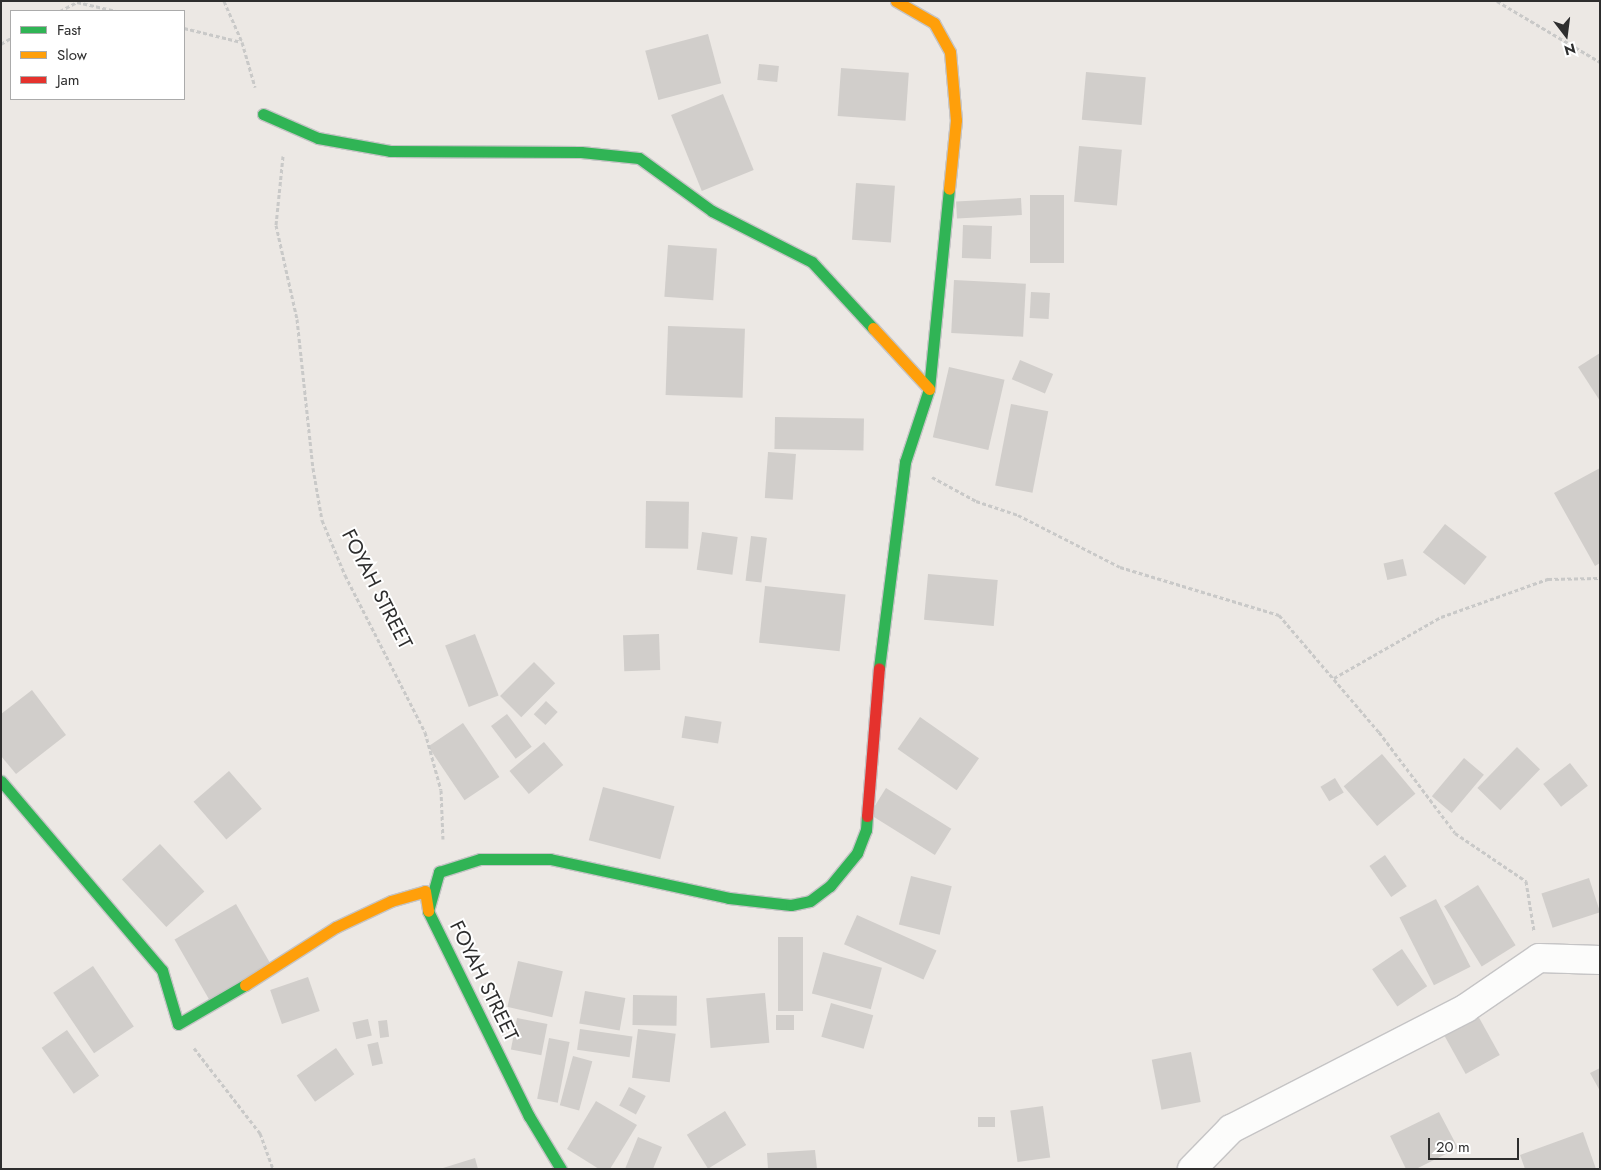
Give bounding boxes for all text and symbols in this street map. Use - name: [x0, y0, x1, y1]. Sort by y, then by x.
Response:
- legend: [10, 10, 185, 100]
- north arrow: [1541, 10, 1591, 60]
- text: Fast: [57, 19, 81, 41]
- text: N: [1562, 38, 1578, 61]
- text: Slow: [57, 44, 87, 66]
- text: Jam: [57, 69, 80, 91]
- street label: FOYAH STREET: [337, 525, 417, 653]
- street label: FOYAH STREET: [445, 917, 523, 1045]
- scale bar: [1431, 1128, 1522, 1160]
- text: 20 m: [1436, 1136, 1470, 1158]

